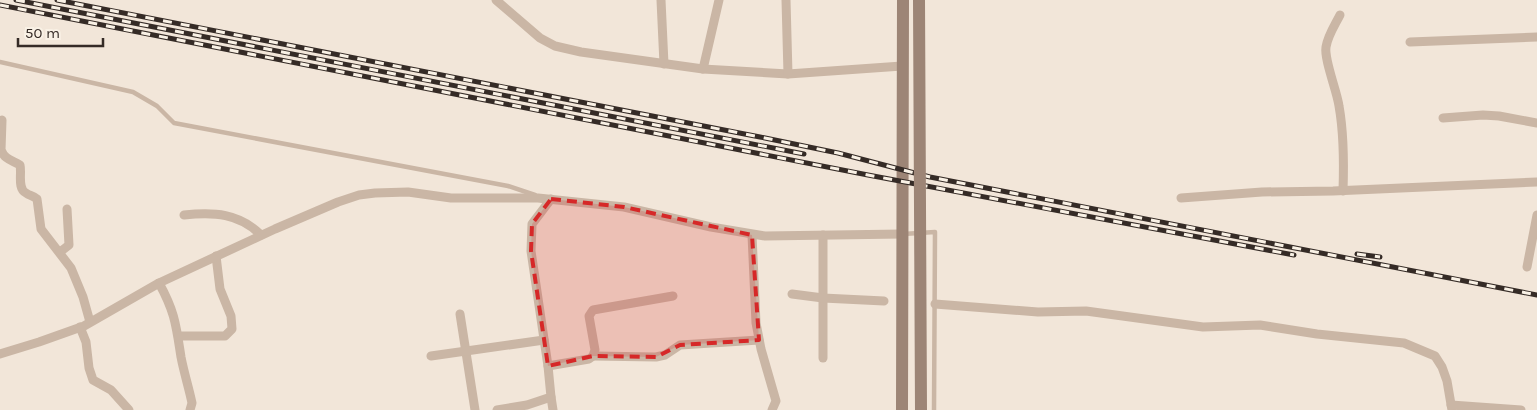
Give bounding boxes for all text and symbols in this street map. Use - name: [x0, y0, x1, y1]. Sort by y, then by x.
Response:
- scale bar: [18, 15, 102, 47]
- text: 50 m: [25, 24, 60, 42]

